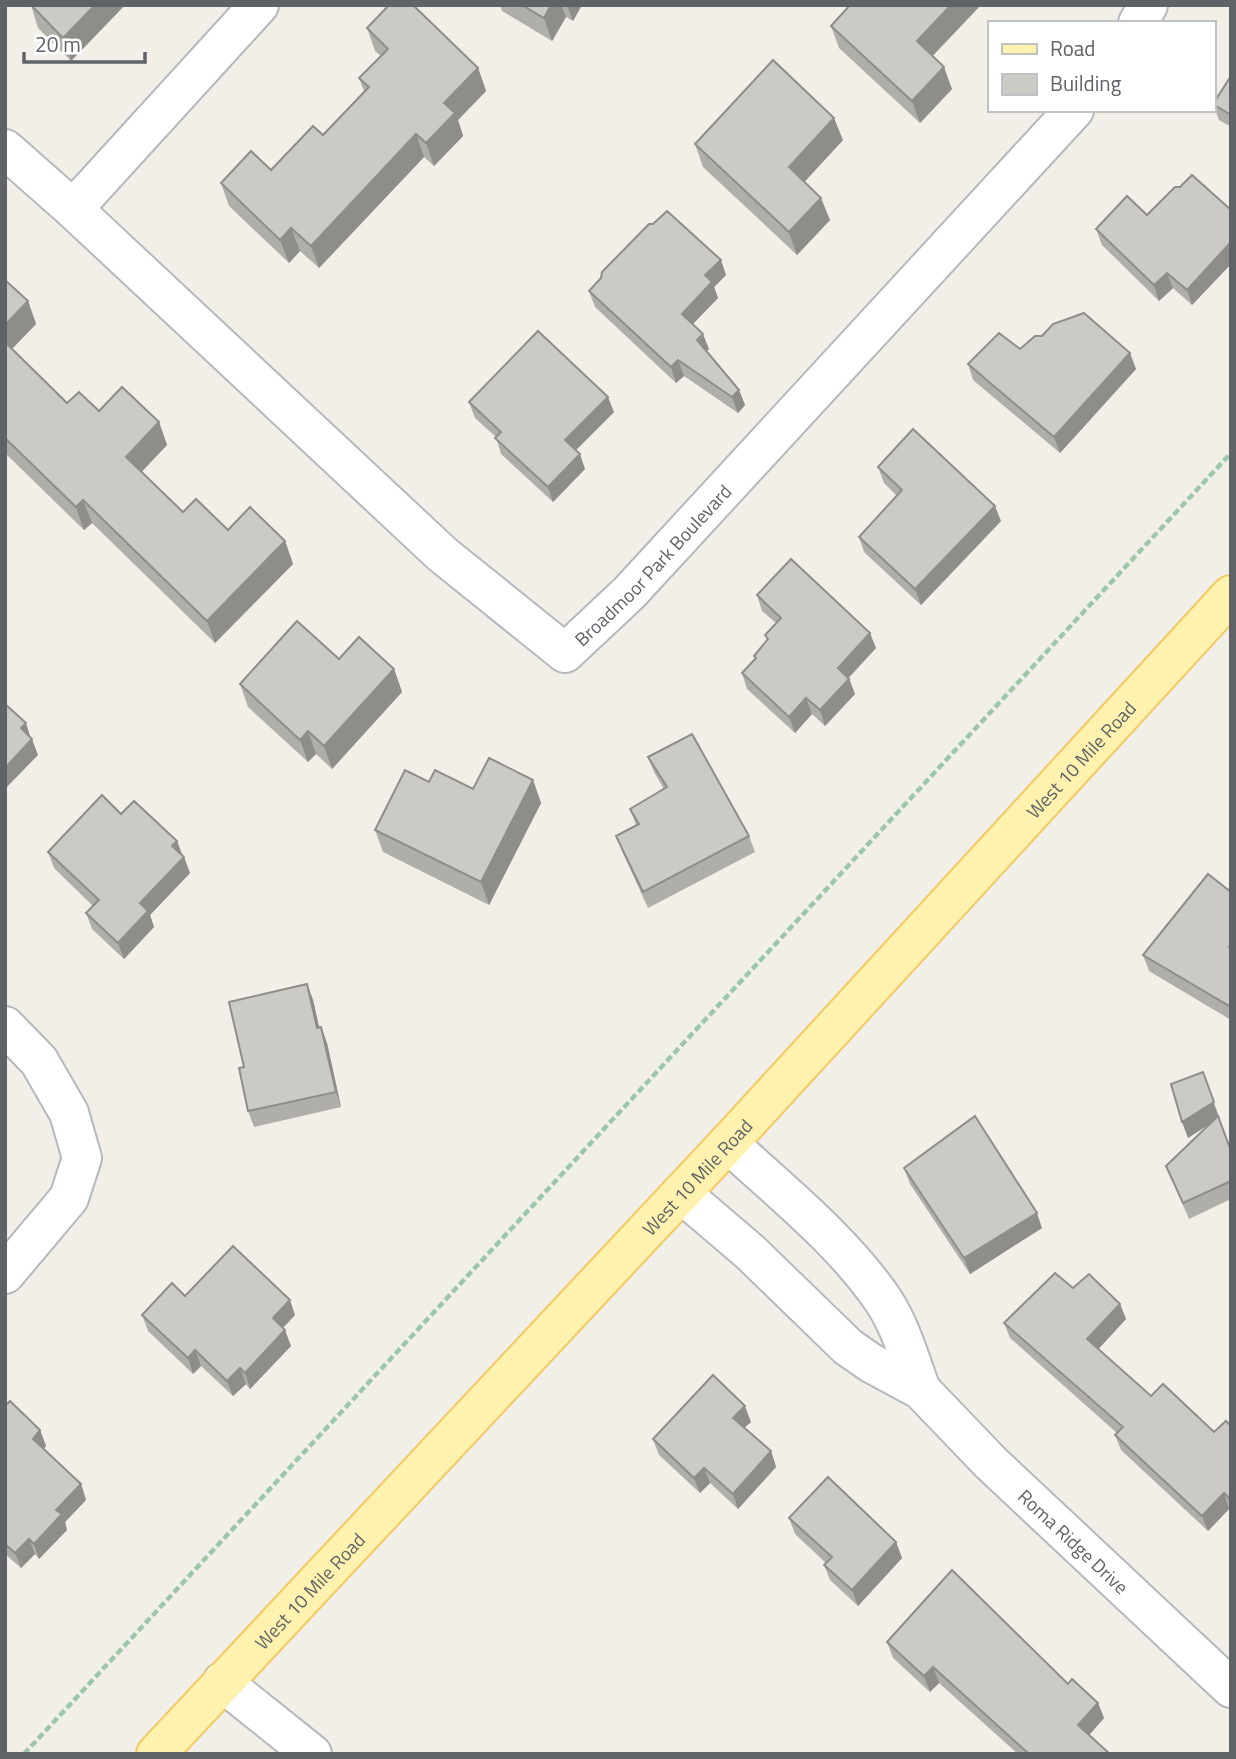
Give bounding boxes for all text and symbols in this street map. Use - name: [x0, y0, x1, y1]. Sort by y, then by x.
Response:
- scale bar: [24, 21, 145, 65]
- legend: [988, 21, 1215, 112]
- text: 20 m: [35, 28, 81, 60]
- text: Road: [1050, 32, 1095, 64]
- text: Building: [1050, 67, 1122, 99]
- street label: Broadmoor Park Boulevard: [567, 477, 738, 652]
- street label: West 10 Mile Road: [1019, 694, 1142, 824]
- street label: West 10 Mile Road: [634, 1112, 759, 1241]
- street label: Roma Ridge Drive: [1012, 1482, 1136, 1600]
- street label: West 10 Mile Road: [247, 1526, 371, 1655]

